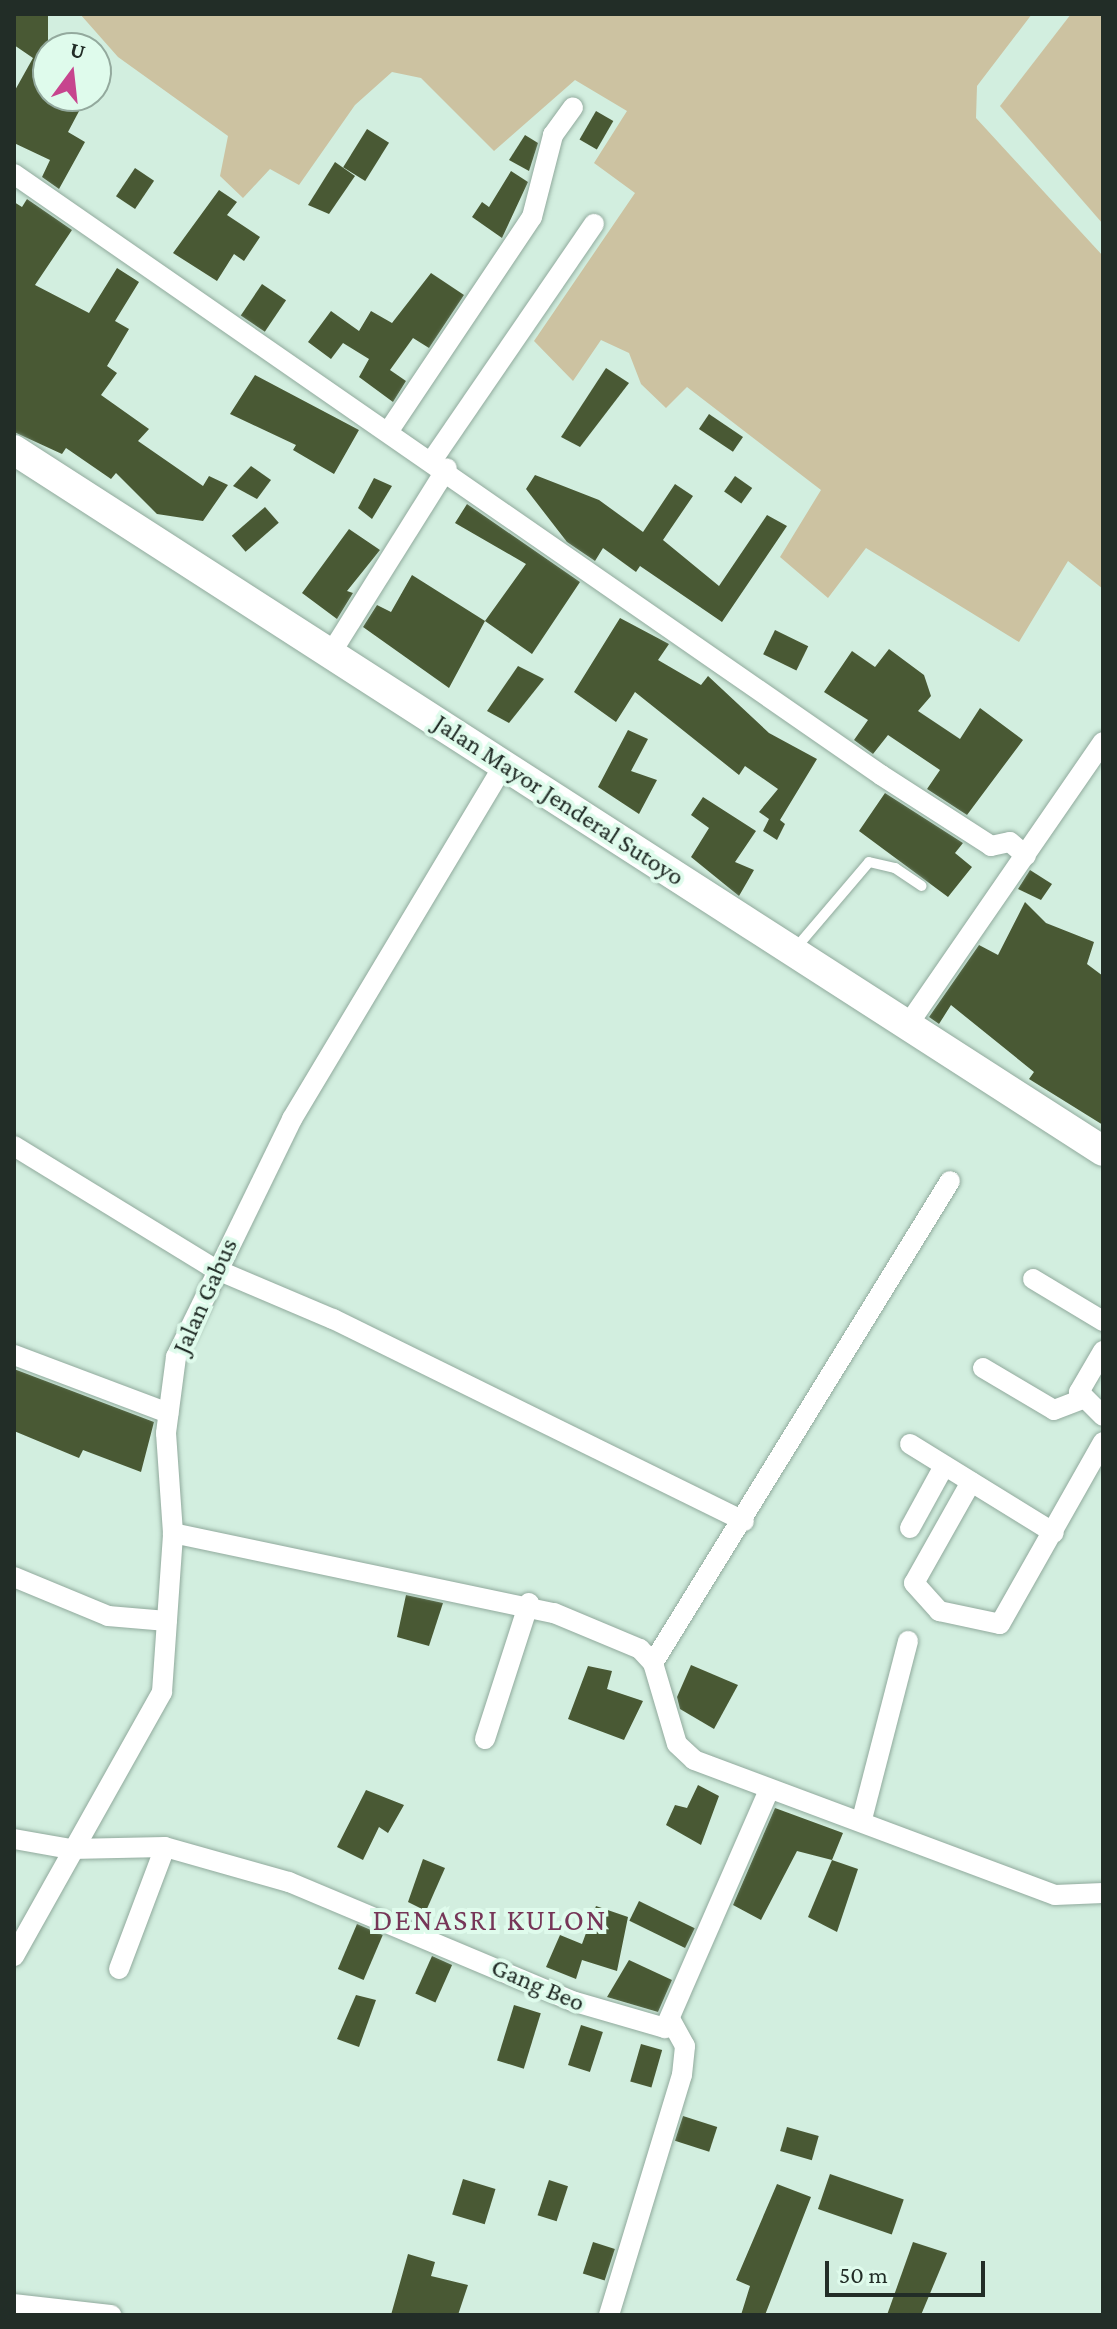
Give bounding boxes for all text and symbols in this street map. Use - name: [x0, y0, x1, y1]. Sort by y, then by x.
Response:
- north arrow: [32, 32, 112, 112]
- text: U: [67, 36, 88, 64]
- street label: Jalan Mayor Jenderal Sutoyo: [428, 707, 690, 893]
- street label: Jalan Gabus: [166, 1233, 244, 1359]
- district label: DENASRI KULON: [372, 1902, 608, 1938]
- street label: Gang Beo: [487, 1951, 589, 2019]
- scale bar: [829, 2245, 989, 2295]
- text: 50 m: [839, 2261, 888, 2288]

